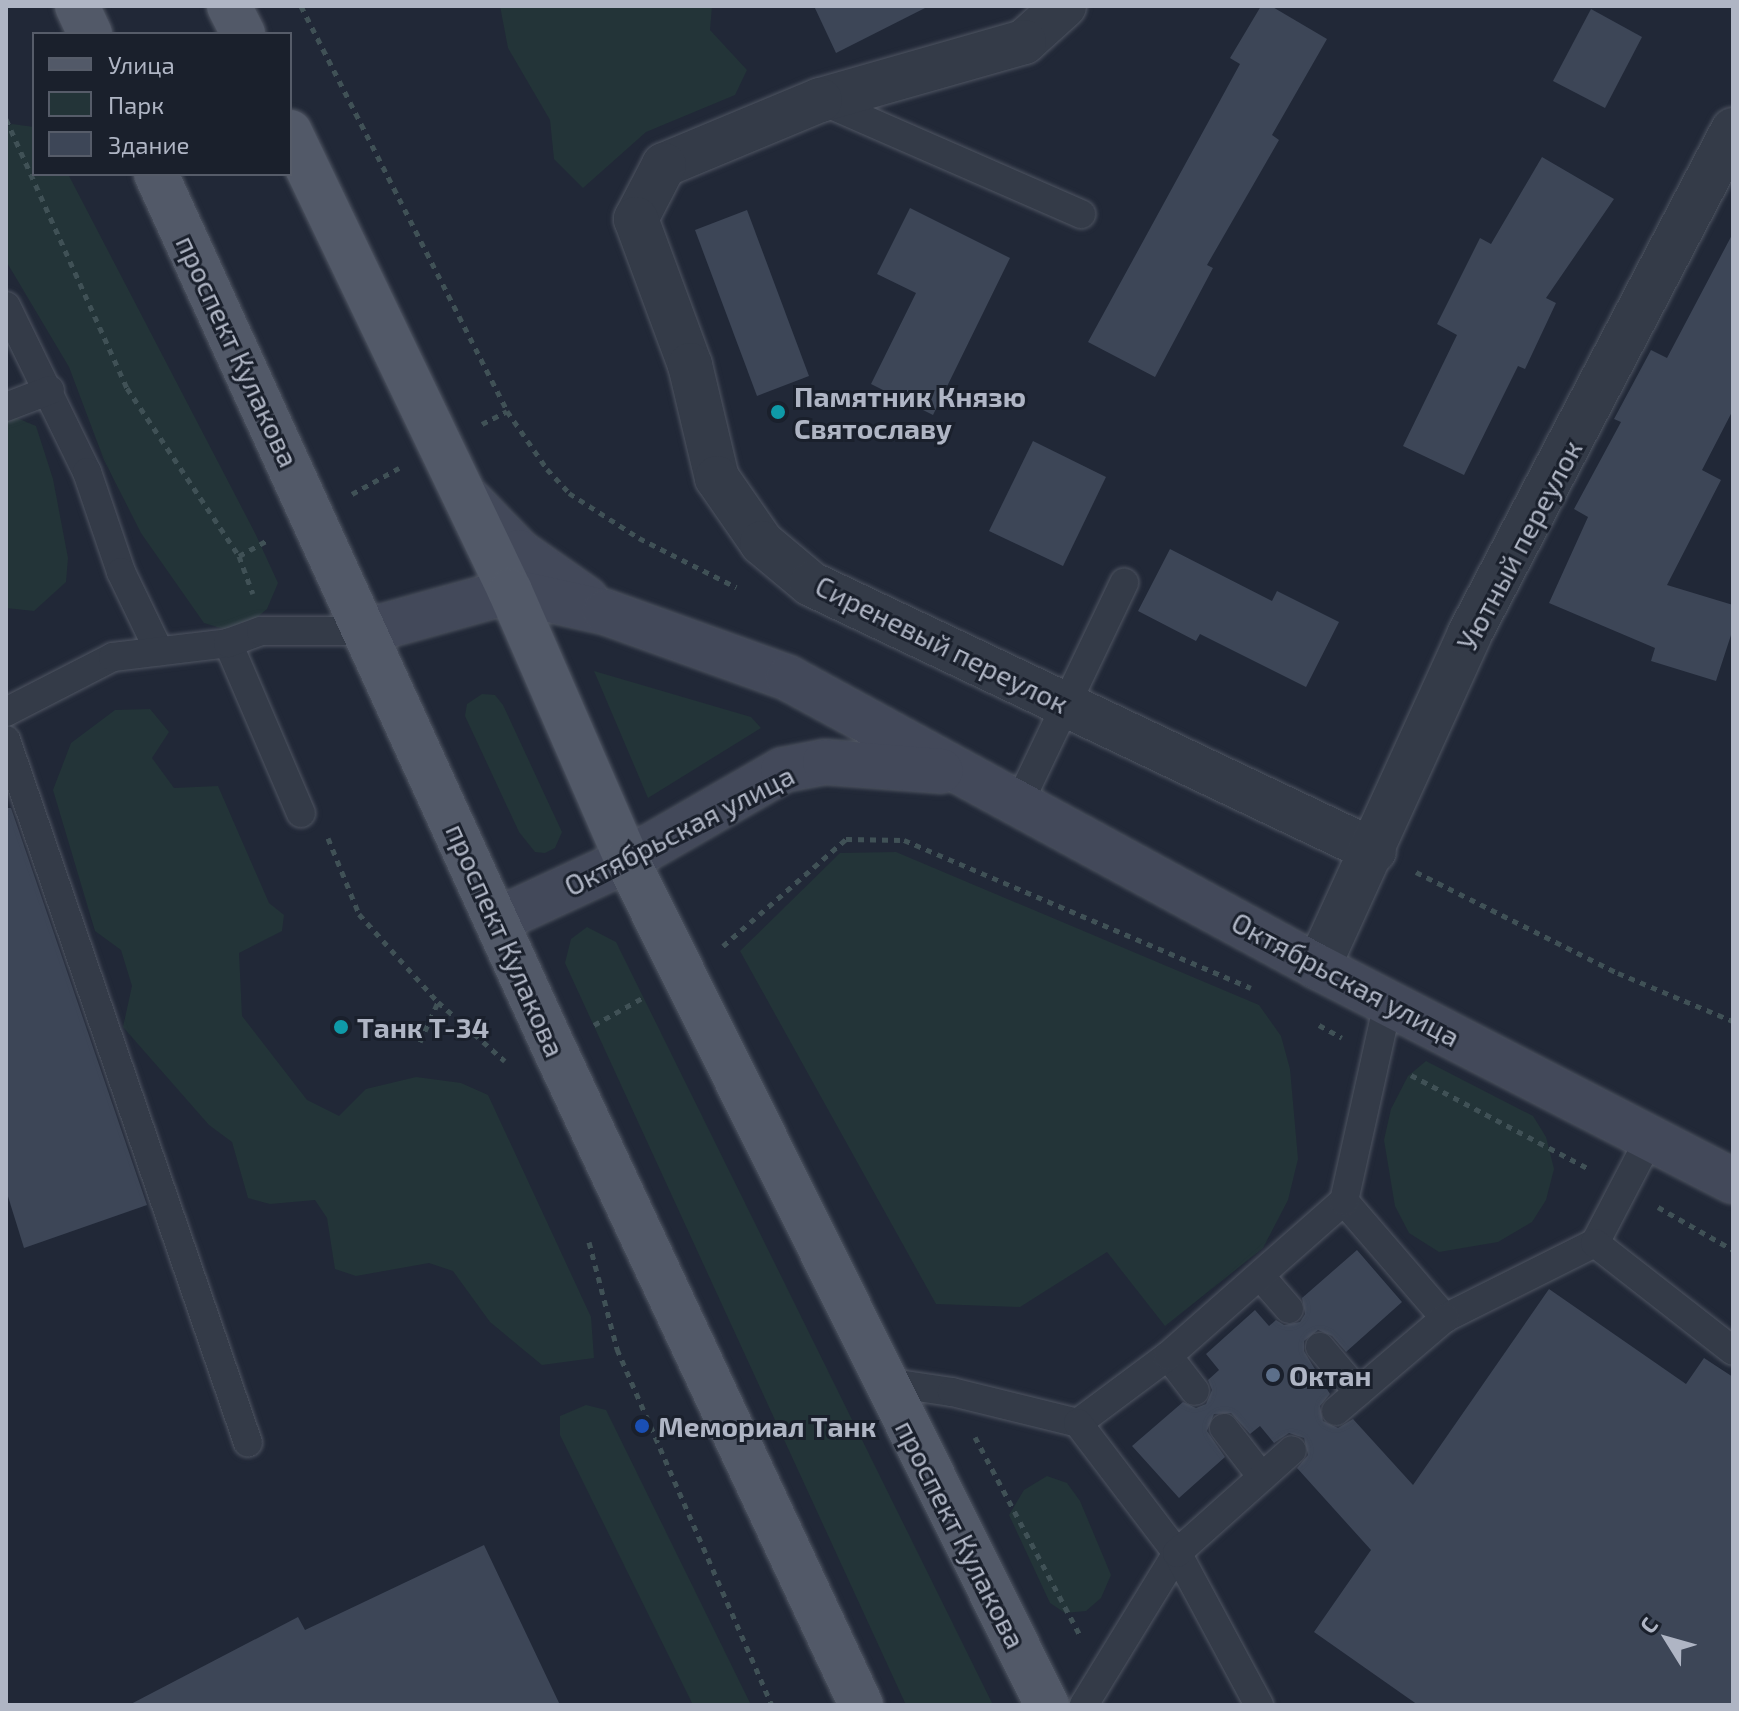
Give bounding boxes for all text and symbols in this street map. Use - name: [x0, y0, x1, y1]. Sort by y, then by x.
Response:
- legend: [32, 32, 292, 176]
- text: Улица: [108, 50, 175, 79]
- text: Парк: [108, 90, 164, 119]
- text: Здание: [108, 130, 190, 159]
- street label: проспект Кулакова: [170, 230, 306, 472]
- place label: Памятник Князю Святославу: [794, 379, 1026, 445]
- marker: Памятник Князю Святославу: [769, 403, 787, 421]
- street label: Уютный переулок: [1449, 434, 1589, 656]
- street label: Сиреневый переулок: [810, 568, 1074, 720]
- street label: Октябрьская улица: [558, 758, 800, 902]
- street label: проспект Кулакова: [439, 818, 573, 1062]
- street label: Октябрьская улица: [1226, 905, 1466, 1053]
- place label: Танк Т-34: [357, 1010, 489, 1044]
- marker: Танк Т-34: [332, 1018, 350, 1036]
- place label: Октан: [1289, 1358, 1371, 1392]
- marker: Октан: [1264, 1366, 1282, 1384]
- place label: Мемориал Танк: [658, 1409, 876, 1443]
- street label: проспект Кулакова: [889, 1414, 1033, 1654]
- marker: Мемориал Танк: [633, 1417, 651, 1435]
- north arrow: [1627, 1599, 1707, 1679]
- text: С: [1634, 1612, 1662, 1638]

